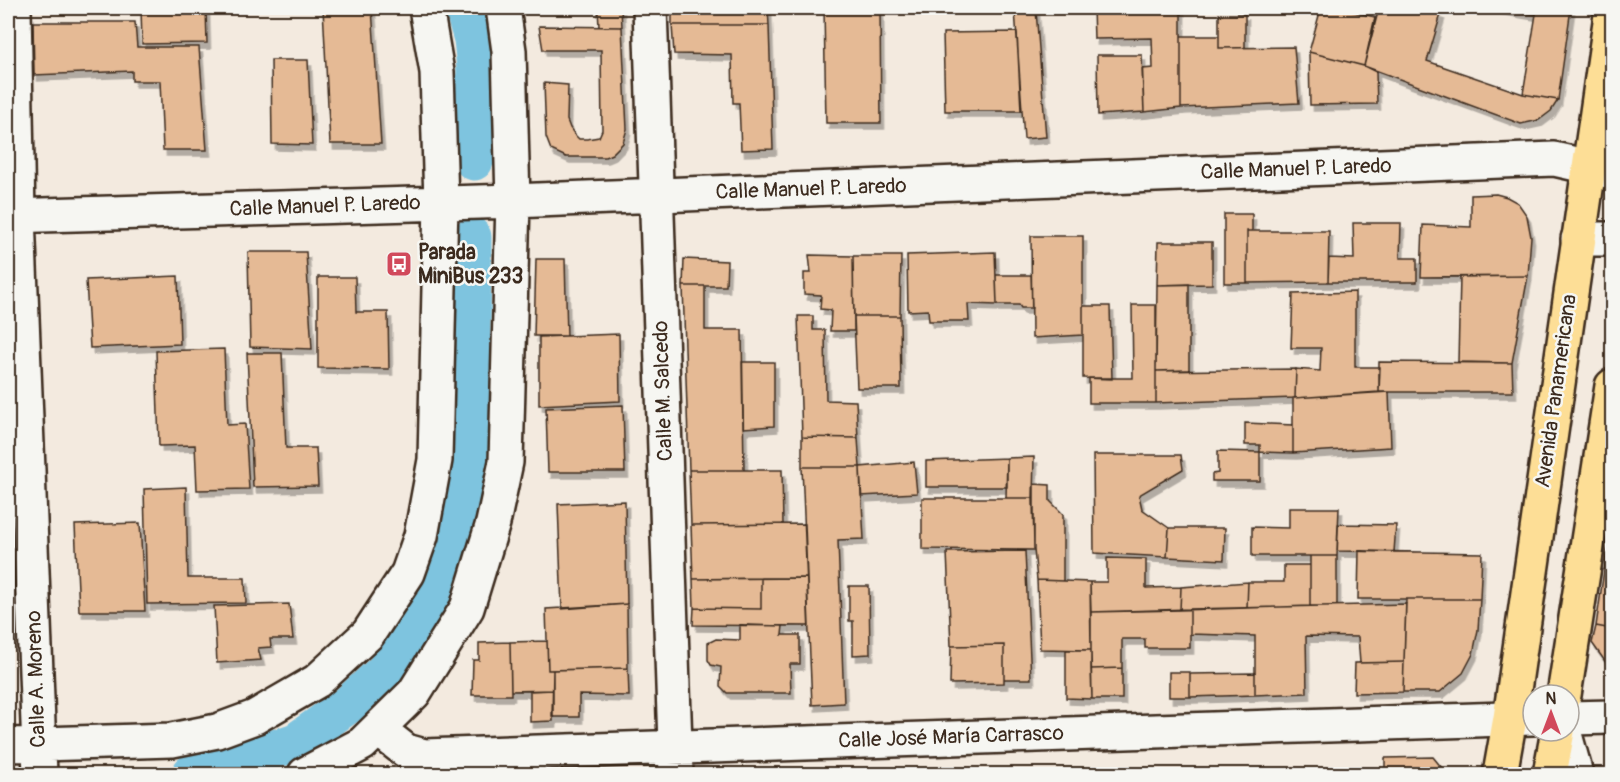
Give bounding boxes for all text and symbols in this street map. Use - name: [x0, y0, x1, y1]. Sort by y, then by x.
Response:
- street label: Calle Manuel P. Laredo: [1200, 152, 1392, 186]
- street label: Calle Manuel P. Laredo: [715, 172, 907, 206]
- street label: Calle Manuel P. Laredo: [229, 189, 421, 223]
- place label: Parada MiniBus 233: [418, 239, 523, 290]
- bus stop icon: Parada MiniBus 233: [384, 249, 414, 279]
- street label: Avenida Panamericana: [1529, 292, 1583, 490]
- street label: Calle M. Salcedo: [647, 320, 679, 462]
- street label: Calle A. Moreno: [20, 610, 52, 748]
- north arrow: [1521, 683, 1581, 743]
- text: N: [1546, 689, 1557, 709]
- street label: Calle José María Carrasco: [838, 720, 1064, 754]

